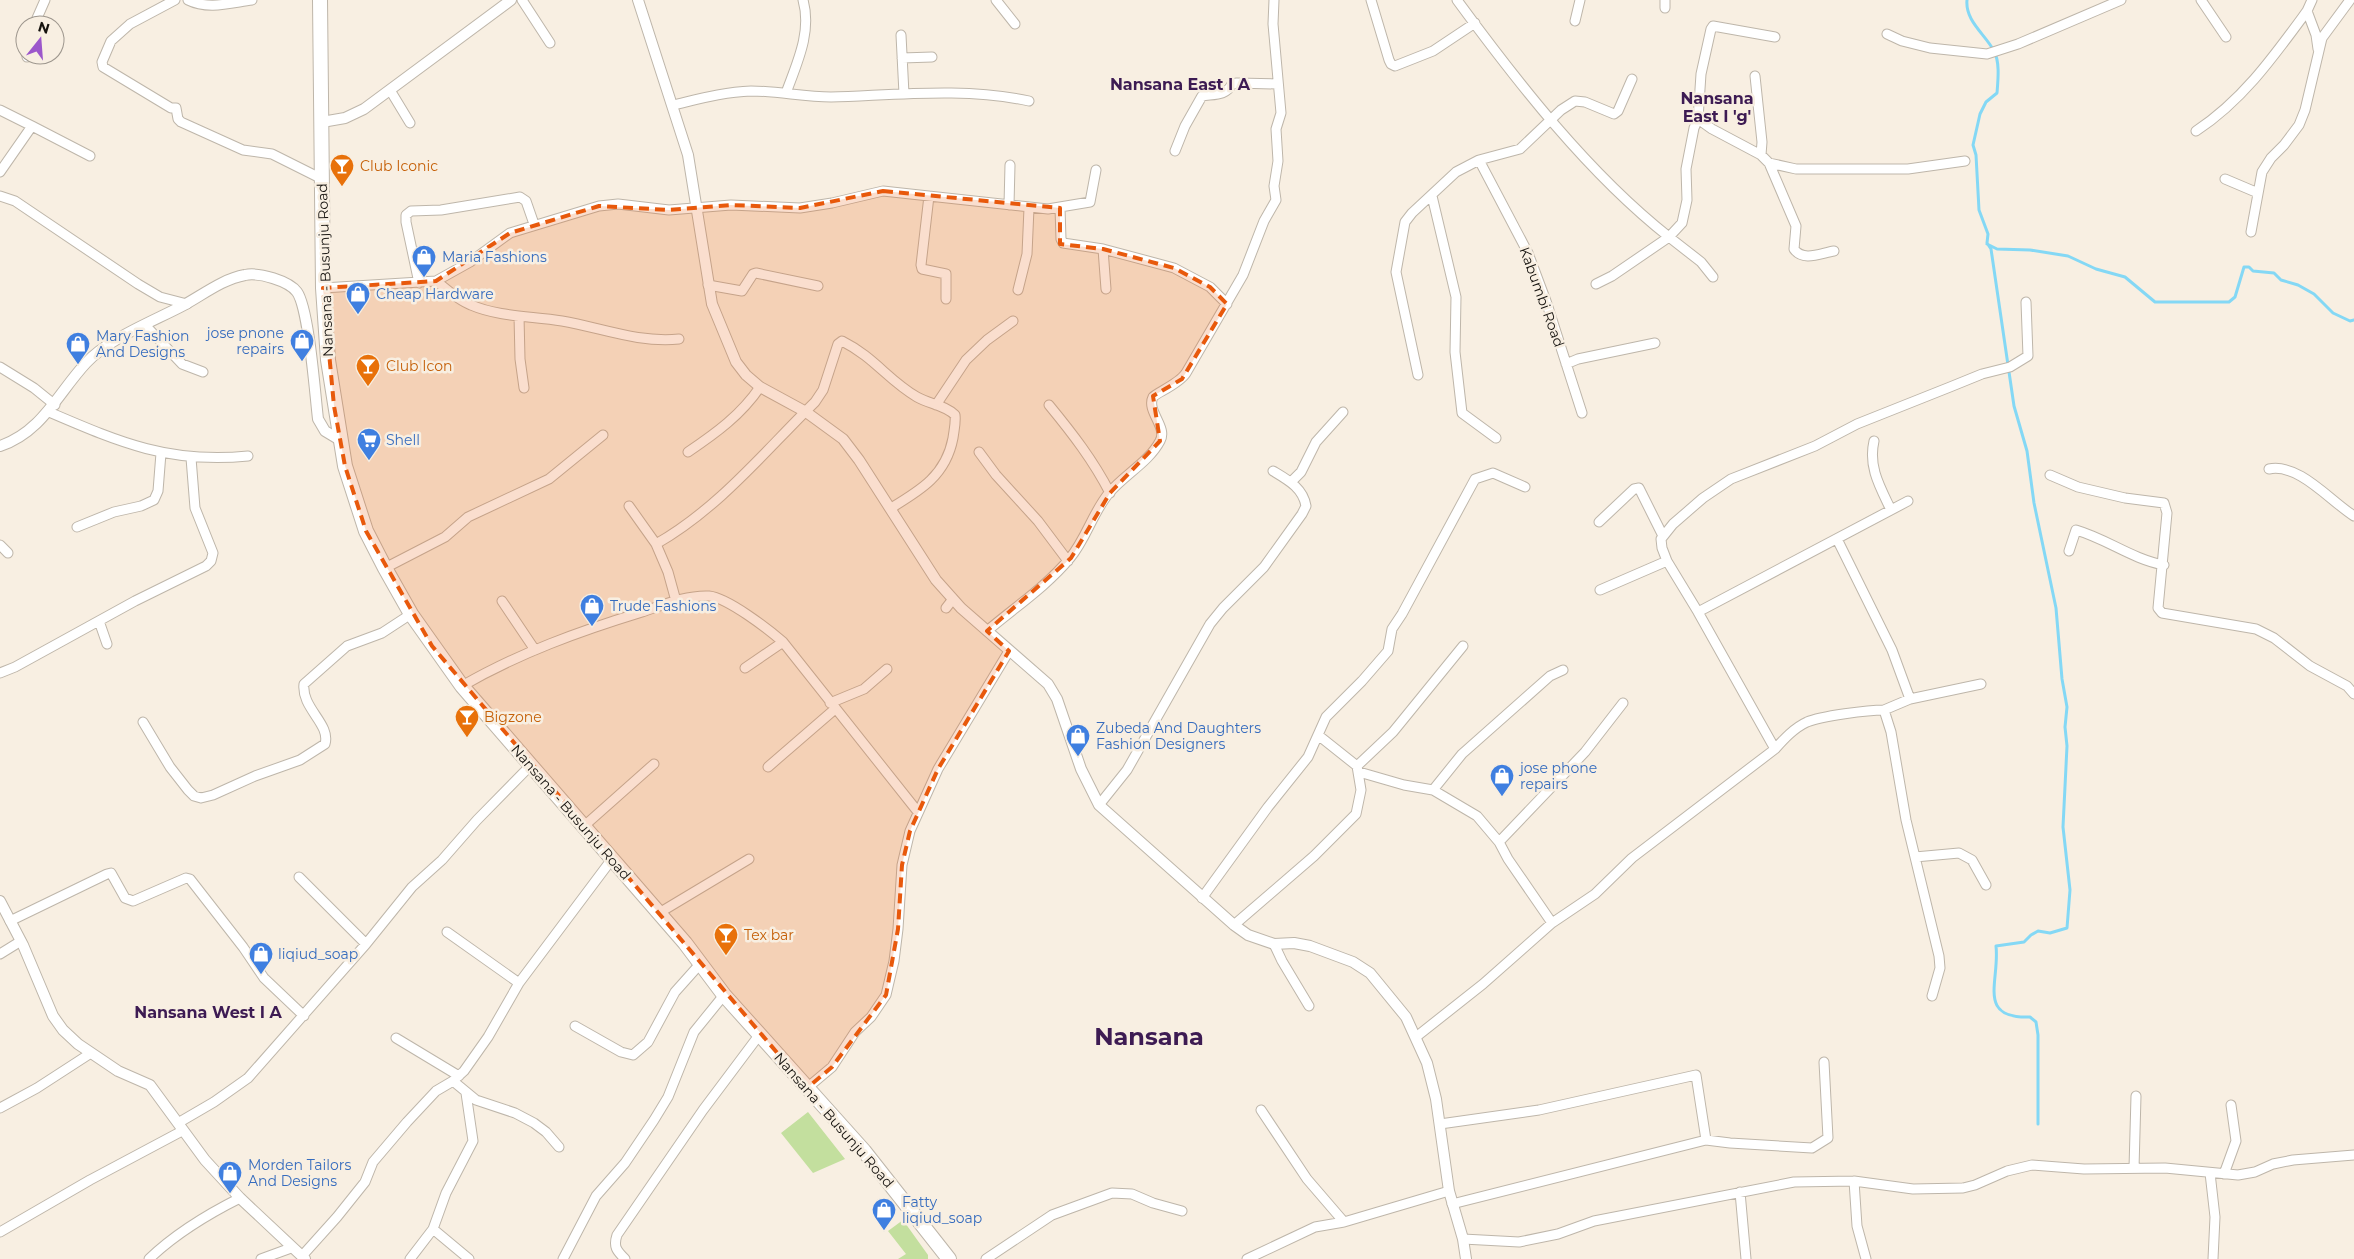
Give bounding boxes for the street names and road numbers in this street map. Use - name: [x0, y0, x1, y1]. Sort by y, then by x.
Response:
- street label: Nansana - Busunju Road: [313, 183, 337, 357]
- street label: Kabumbi Road: [1516, 244, 1568, 350]
- street label: Nansana - Busunju Road: [507, 741, 635, 883]
- street label: Nansana - Busunju Road: [770, 1049, 898, 1191]

